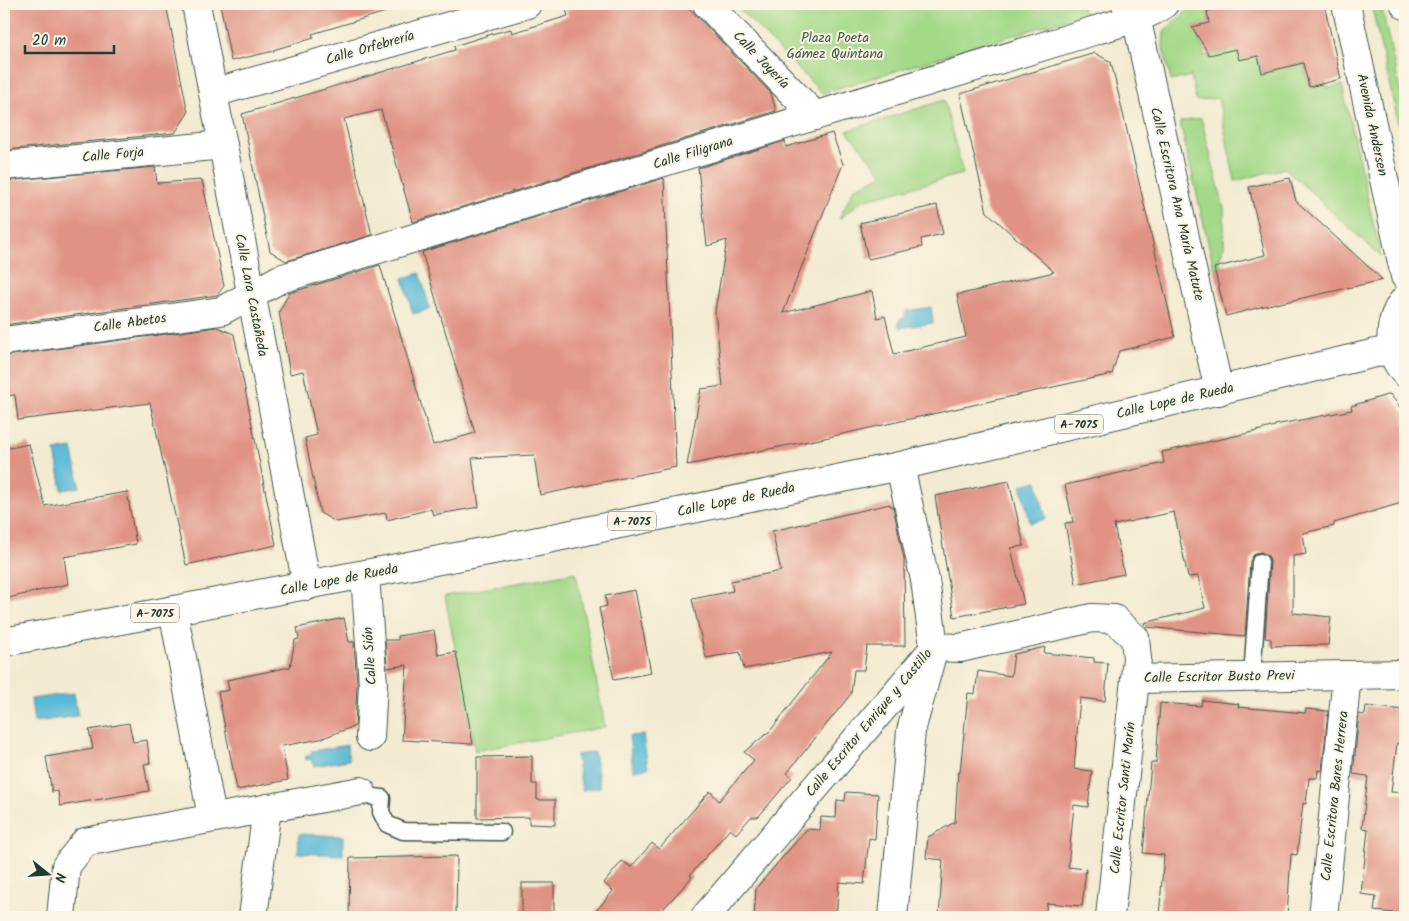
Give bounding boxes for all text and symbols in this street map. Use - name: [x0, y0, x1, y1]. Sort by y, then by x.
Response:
- scale bar: [25, 22, 114, 54]
- street label: Calle Orfebrería: [323, 25, 417, 71]
- street label: Calle Joyería: [727, 26, 795, 94]
- park label: Plaza Poeta Gámez Quintana: [787, 27, 883, 65]
- text: 20 m: [32, 29, 66, 53]
- street label: Avenida Andersen: [1350, 72, 1394, 178]
- street label: Calle Escritora Ana María Matute: [1144, 105, 1210, 304]
- street label: Calle Filigrana: [650, 130, 736, 176]
- street label: Calle Forja: [81, 141, 145, 169]
- street label: Calle Lara Castañeda: [228, 232, 274, 358]
- street label: Calle Abetos: [92, 307, 168, 339]
- street label: Calle Lope de Rueda: [1114, 377, 1236, 425]
- road number: A-7075: [1055, 414, 1103, 434]
- street label: Calle Lope de Rueda: [675, 477, 797, 523]
- road number: A-7075: [608, 512, 656, 530]
- street label: Calle Lope de Rueda: [278, 558, 400, 602]
- road number: A-7075: [131, 604, 179, 622]
- street label: Calle Sión: [357, 626, 383, 686]
- street label: Calle Escritor Enrique y Castillo: [800, 644, 938, 802]
- street label: Calle Escritor Busto Previ: [1143, 665, 1295, 689]
- street label: Calle Escritora Bares Herrera: [1315, 710, 1355, 882]
- street label: Calle Escritor Santi Marín: [1104, 721, 1142, 875]
- north arrow: [22, 848, 72, 898]
- text: N: [48, 870, 71, 885]

